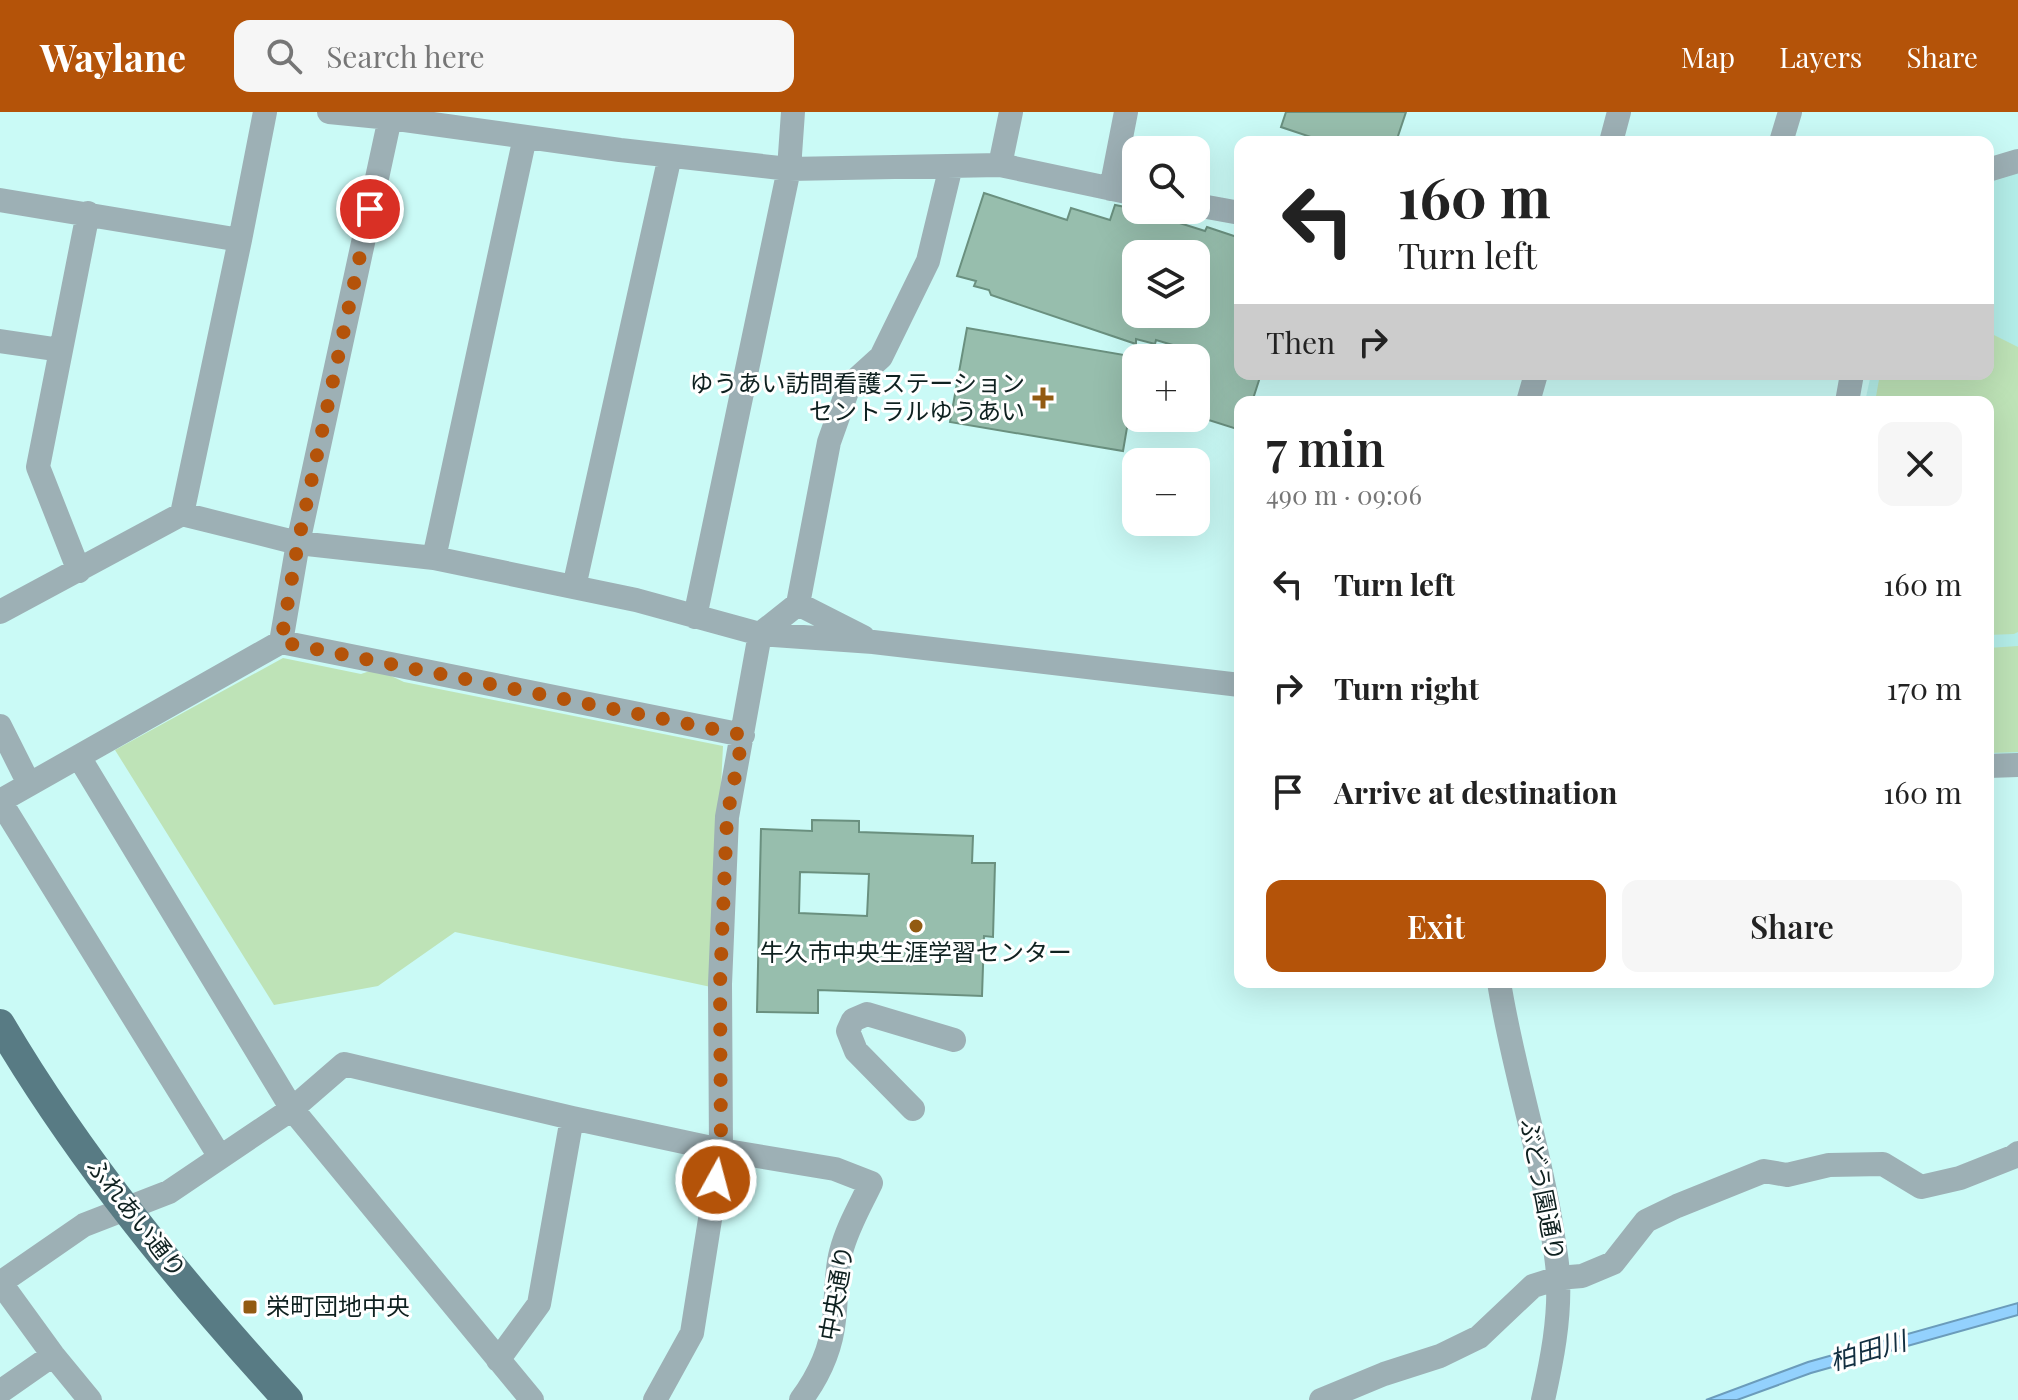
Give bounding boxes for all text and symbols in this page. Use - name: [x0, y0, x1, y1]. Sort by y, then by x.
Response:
- search box: [234, 20, 794, 92]
- text: Waylane: [40, 31, 186, 82]
- icon: search: [262, 34, 306, 78]
- text: Search here: [326, 36, 485, 76]
- text: Map: [1681, 38, 1735, 75]
- text: Layers: [1779, 38, 1862, 75]
- text: Share: [1906, 38, 1978, 75]
- map controls: [1122, 136, 1210, 536]
- button: search: [1122, 136, 1210, 224]
- text: 160 m: [1398, 158, 1551, 233]
- icon: left: [1266, 168, 1370, 272]
- pin: [336, 175, 404, 243]
- icon: arrive: [348, 187, 392, 231]
- text: Turn left: [1398, 230, 1537, 278]
- button: layers: [1122, 240, 1210, 328]
- icon: right: [1351, 320, 1395, 364]
- text: Then: [1266, 322, 1335, 362]
- button: +: [1122, 344, 1210, 432]
- place label: ゆうあい訪問看護ステーション セントラルゆうあい: [689, 366, 1025, 426]
- marker: ゆうあい訪問看護ステーション セントラルゆうあい: [1032, 387, 1054, 409]
- text: 7 min: [1266, 415, 1385, 479]
- button: close: [1878, 422, 1962, 506]
- button: −: [1122, 448, 1210, 536]
- text: 490 m · 09:06: [1266, 477, 1422, 512]
- icon: left: [1266, 562, 1310, 606]
- text: Turn left: [1334, 564, 1455, 604]
- text: 160 m: [1883, 564, 1962, 604]
- icon: right: [1266, 666, 1310, 710]
- text: Turn right: [1334, 668, 1479, 708]
- text: 170 m: [1887, 668, 1962, 708]
- icon: arrive: [1266, 770, 1310, 814]
- text: Arrive at destination: [1334, 772, 1617, 812]
- text: 160 m: [1883, 772, 1962, 812]
- button: Exit: [1266, 880, 1606, 972]
- button: Share: [1622, 880, 1962, 972]
- marker: 牛久市中央生涯学習センター: [907, 917, 925, 935]
- place label: 牛久市中央生涯学習センター: [760, 935, 1072, 967]
- street label: ぶどう園通り: [1515, 1116, 1573, 1263]
- position arrow: [674, 1138, 758, 1222]
- street label: ふれあい通り: [81, 1150, 195, 1283]
- street label: 中央通り: [811, 1243, 859, 1343]
- place label: 栄町団地中央: [266, 1289, 410, 1321]
- marker: 栄町団地中央: [241, 1298, 259, 1316]
- water label: 柏田川: [1825, 1321, 1913, 1377]

